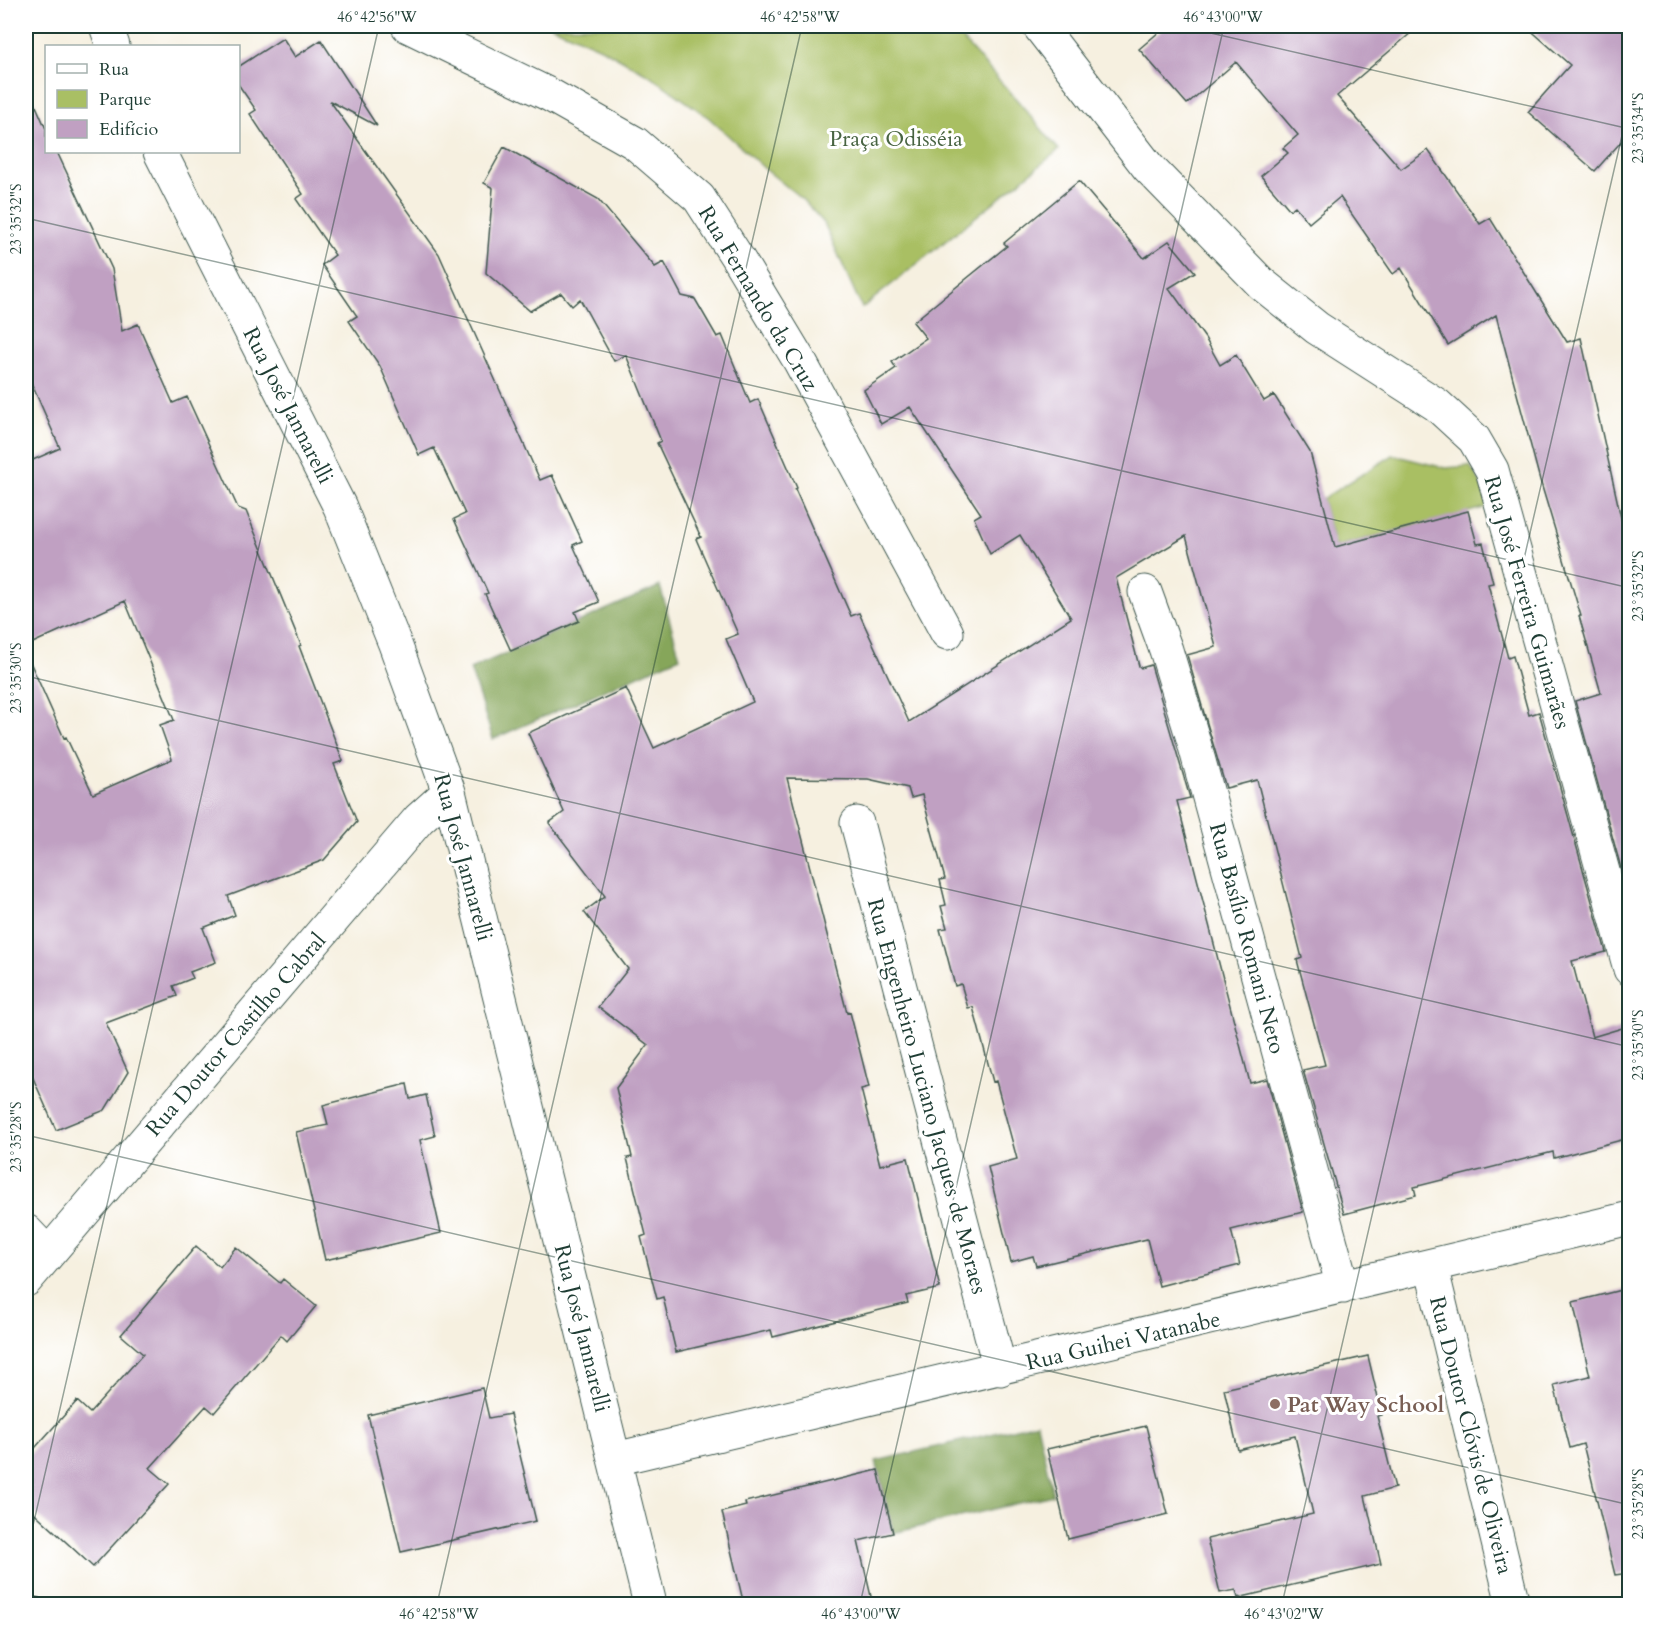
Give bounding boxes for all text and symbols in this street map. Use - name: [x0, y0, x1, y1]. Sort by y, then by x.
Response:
- text: 46°42'56"W: [337, 7, 417, 27]
- text: 46°42'58"W: [760, 7, 840, 27]
- text: 46°43'00"W: [1183, 7, 1263, 27]
- legend: [45, 45, 240, 153]
- text: Rua: [99, 57, 129, 82]
- text: Parque: [99, 87, 152, 112]
- text: 23°35'34"S: [1628, 93, 1648, 163]
- text: Edifício: [99, 117, 159, 142]
- park label: Praça Odisséia: [829, 124, 963, 154]
- text: 23°35'32"S: [6, 184, 26, 254]
- street label: Rua Fernando da Cruz: [691, 200, 825, 397]
- street label: Rua José Jannarelli: [236, 322, 341, 489]
- street label: Rua José Ferreira Guimarães: [1476, 472, 1578, 732]
- text: 23°35'32"S: [1628, 551, 1648, 621]
- text: 23°35'30"S: [6, 643, 26, 713]
- street label: Rua José Jannarelli: [426, 770, 500, 944]
- street label: Rua Basílio Romani Neto: [1202, 820, 1292, 1057]
- street label: Rua Engenheiro Luciano Jacques de Moraes: [860, 895, 994, 1297]
- street label: Rua Doutor Castilho Cabral: [139, 926, 333, 1143]
- text: 23°35'30"S: [1628, 1010, 1648, 1080]
- text: 23°35'28"S: [6, 1102, 26, 1172]
- street label: Rua José Jannarelli: [547, 1241, 617, 1415]
- street label: Rua Doutor Clóvis de Oliveira: [1422, 1293, 1520, 1578]
- street label: Rua Guihei Vatanabe: [1023, 1304, 1223, 1378]
- place label: Pat Way School: [1287, 1390, 1445, 1420]
- marker: Pat Way School: [1268, 1397, 1282, 1411]
- text: 23°35'28"S: [1628, 1469, 1648, 1539]
- text: 46°42'58"W: [399, 1604, 479, 1624]
- text: 46°43'00"W: [821, 1604, 901, 1624]
- text: 46°43'02"W: [1244, 1604, 1324, 1624]

